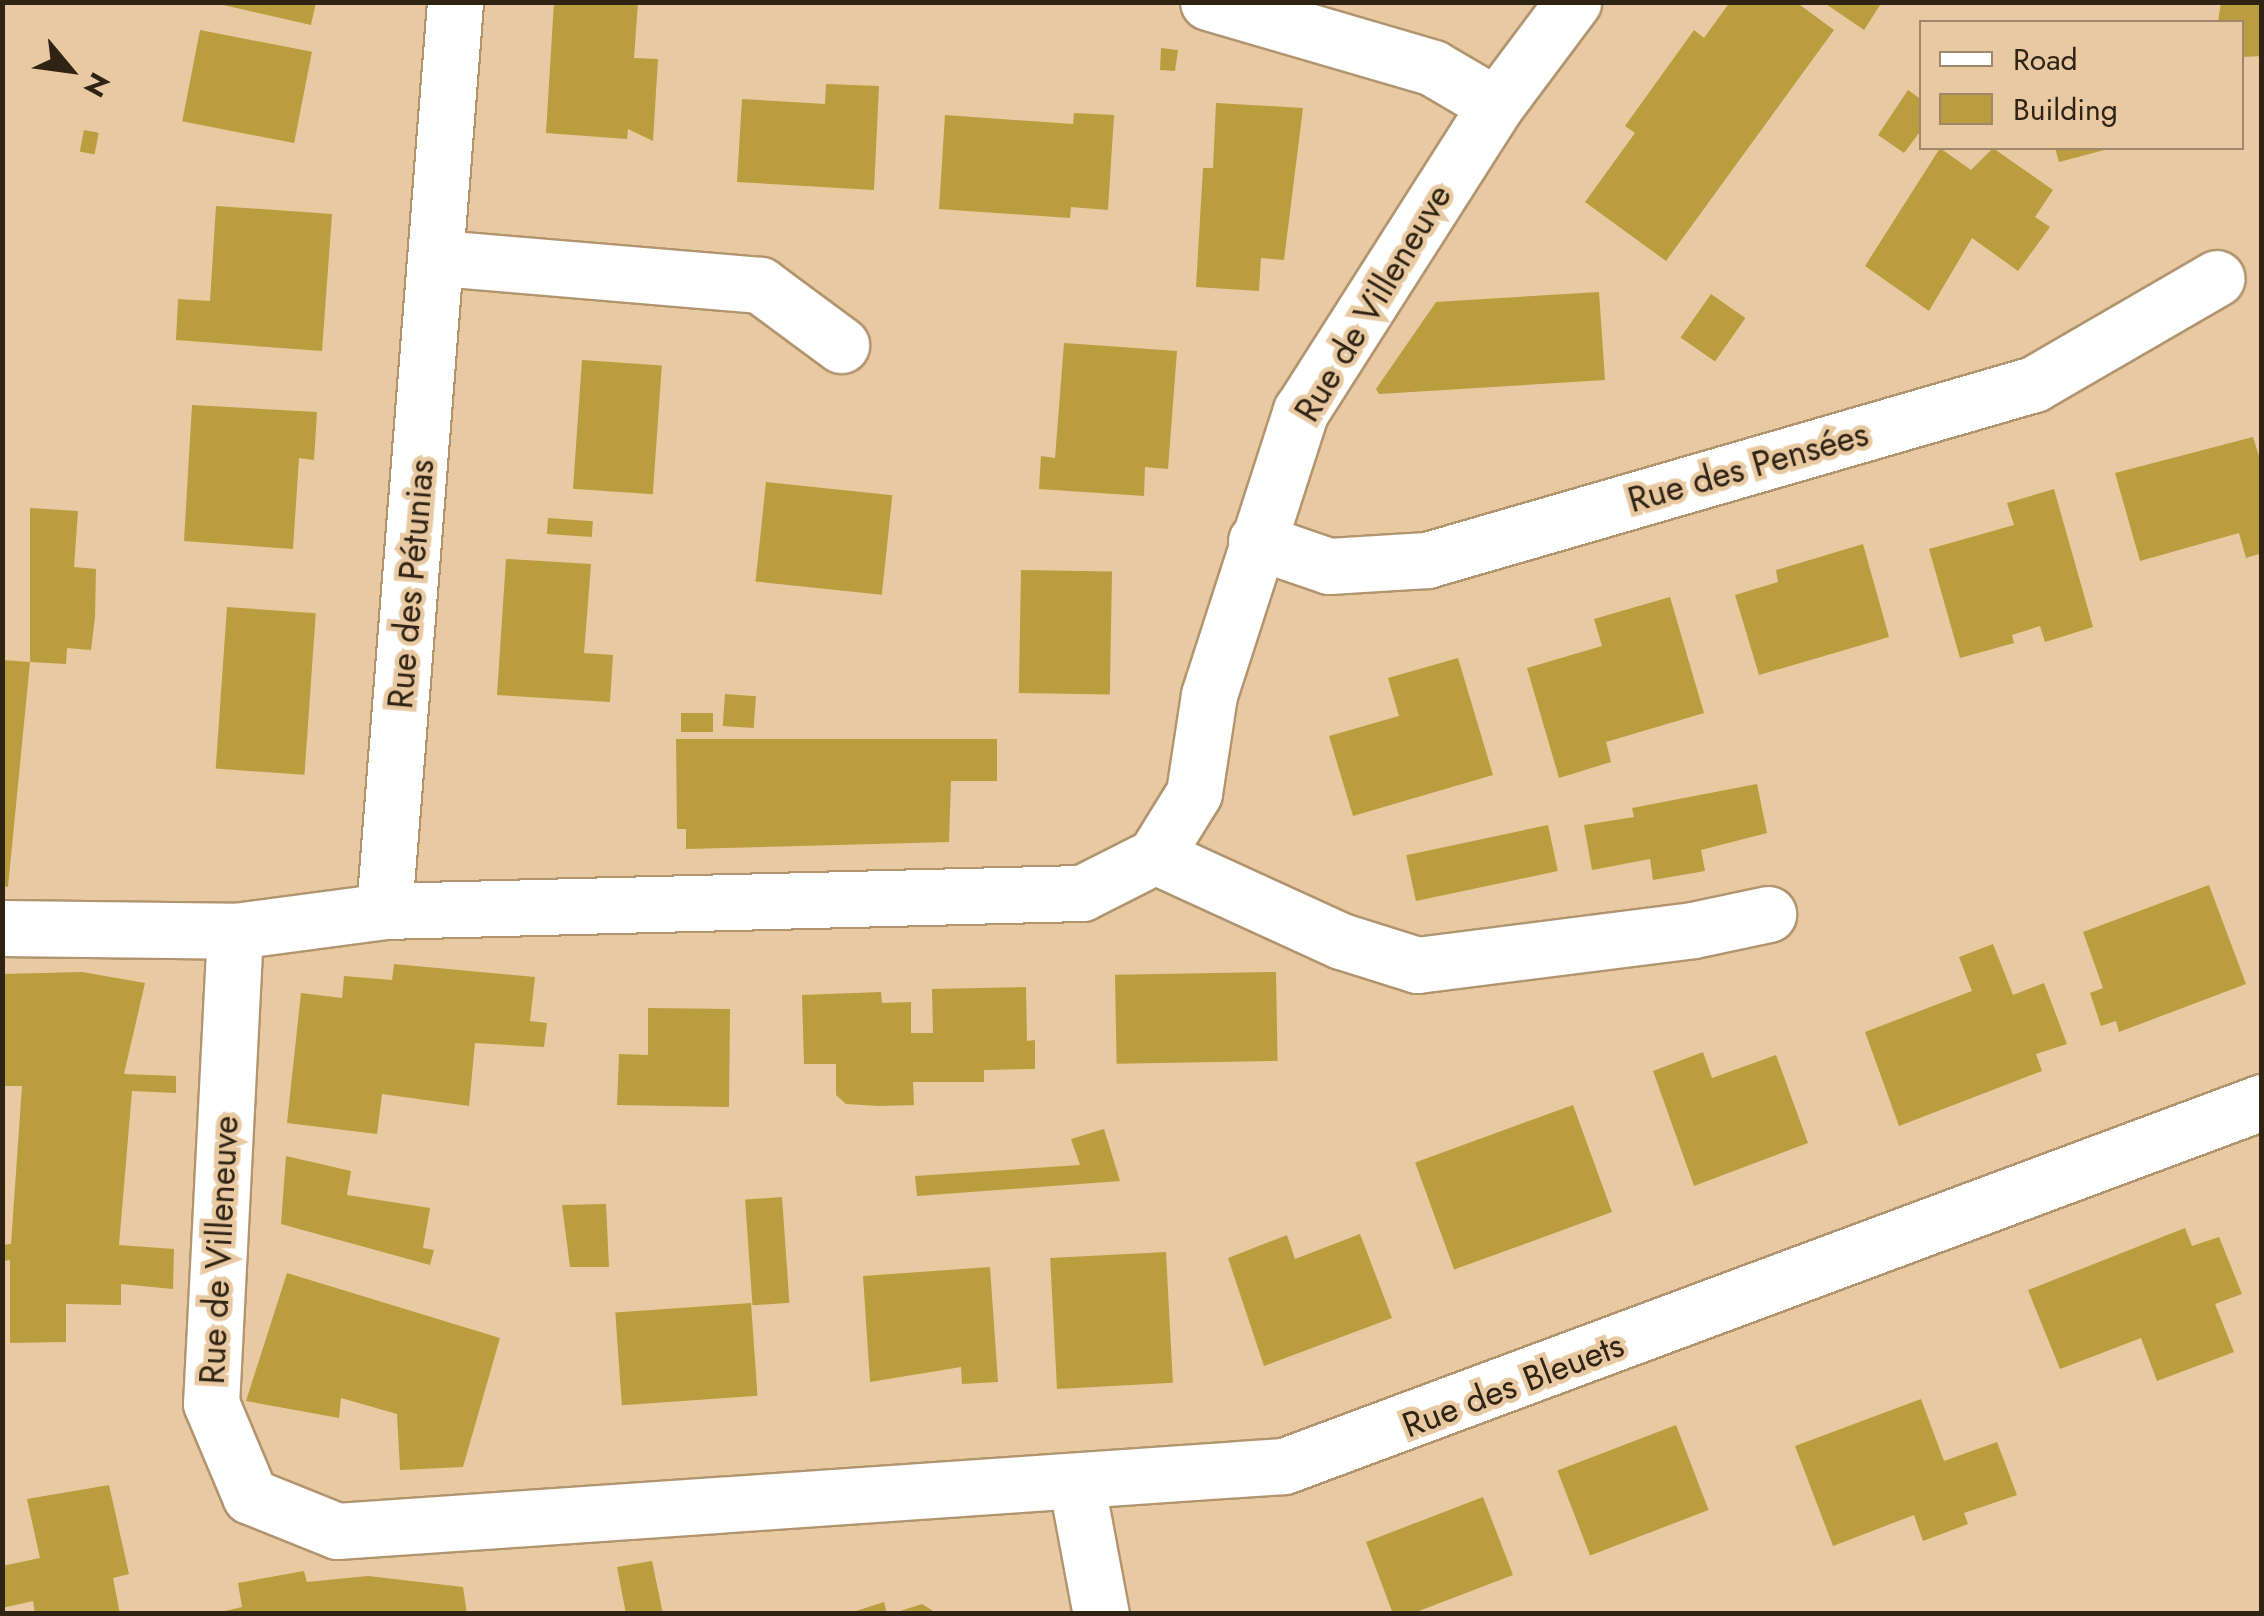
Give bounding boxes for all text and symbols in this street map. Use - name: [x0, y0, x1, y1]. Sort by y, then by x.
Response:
- north arrow: [20, 20, 120, 120]
- legend: [1919, 20, 2244, 150]
- text: Road: [2013, 38, 2078, 81]
- text: N: [73, 65, 120, 104]
- text: Building: [2013, 88, 2118, 131]
- street label: Rue de Villeneuve: [1286, 177, 1460, 429]
- street label: Rue des Pensées: [1623, 413, 1873, 521]
- street label: Rue des Pétunias: [379, 457, 443, 711]
- street label: Rue de Villeneuve: [191, 1115, 247, 1385]
- street label: Rue des Bleuets: [1396, 1324, 1630, 1446]

